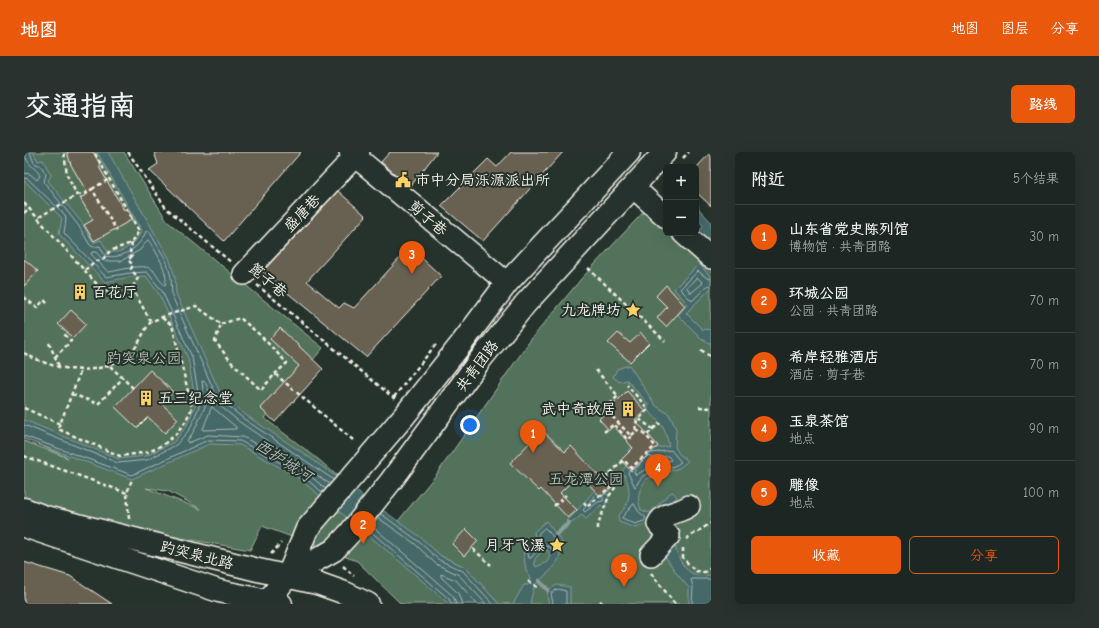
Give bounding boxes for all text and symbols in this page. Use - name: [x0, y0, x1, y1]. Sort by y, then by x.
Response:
- text: 地图: [20, 19, 58, 41]
- text: 地图: [951, 20, 979, 37]
- text: 图层: [1001, 20, 1029, 37]
- text: 分享: [1051, 20, 1079, 37]
- button: 路线: [1011, 85, 1075, 123]
- text: 交通指南: [24, 90, 136, 122]
- map controls: [663, 164, 699, 236]
- button: +: [663, 164, 699, 200]
- text: 附近: [751, 170, 785, 189]
- public building icon: 市中分局泺源派出所: [394, 171, 412, 189]
- place label: 市中分局泺源派出所: [415, 171, 550, 189]
- text: 5个结果: [1013, 171, 1059, 186]
- street label: 盛唐巷: [280, 191, 324, 235]
- street label: 剪子巷: [405, 197, 451, 239]
- button: −: [663, 200, 699, 236]
- text: 山东省党史陈列馆: [789, 220, 909, 238]
- text: 1: [761, 229, 767, 244]
- text: 30 m: [1029, 229, 1059, 244]
- text: 博物馆 · 共青团路: [789, 239, 891, 254]
- pin: 3: [399, 241, 425, 274]
- street label: 篦子巷: [245, 259, 291, 301]
- building icon: 百花厅: [71, 283, 89, 301]
- place label: 百花厅: [92, 283, 137, 301]
- text: 环城公园: [789, 284, 849, 302]
- text: 2: [761, 293, 767, 308]
- text: 70 m: [1030, 293, 1059, 308]
- place label: 九龙牌坊: [561, 301, 621, 319]
- place icon: 九龙牌坊: [624, 301, 642, 319]
- text: 公园 · 共青团路: [789, 303, 878, 318]
- street label: 共青团路: [452, 337, 502, 395]
- text: 希岸轻雅酒店: [789, 348, 879, 366]
- park label: 趵突泉公园: [106, 349, 182, 367]
- text: 3: [761, 357, 767, 372]
- text: 70 m: [1030, 357, 1059, 372]
- text: 酒店 · 剪子巷: [789, 367, 865, 382]
- building icon: 五三纪念堂: [137, 389, 155, 407]
- place label: 五三纪念堂: [158, 389, 233, 407]
- place label: 武中奇故居: [541, 400, 616, 418]
- building icon: 武中奇故居: [619, 400, 637, 418]
- text: 玉泉茶馆: [789, 412, 849, 430]
- your location: [460, 415, 480, 435]
- pin: 1: [520, 420, 546, 453]
- text: 4: [761, 421, 767, 436]
- text: 90 m: [1029, 421, 1059, 436]
- text: 地点: [789, 431, 815, 446]
- water label: 西护城河: [252, 436, 318, 487]
- pin: 4: [645, 454, 671, 487]
- park label: 五龙潭公园: [548, 470, 624, 488]
- text: 雕像: [789, 476, 819, 494]
- text: 5: [761, 485, 767, 500]
- text: 100 m: [1023, 485, 1059, 500]
- text: 地点: [789, 495, 815, 510]
- pin: 2: [350, 511, 376, 544]
- place label: 月牙飞瀑: [485, 536, 546, 554]
- place icon: 月牙飞瀑: [548, 536, 566, 554]
- button: 收藏: [751, 536, 901, 574]
- button: 分享: [909, 536, 1059, 574]
- street label: 趵突泉北路: [158, 537, 236, 573]
- pin: 5: [611, 554, 637, 587]

